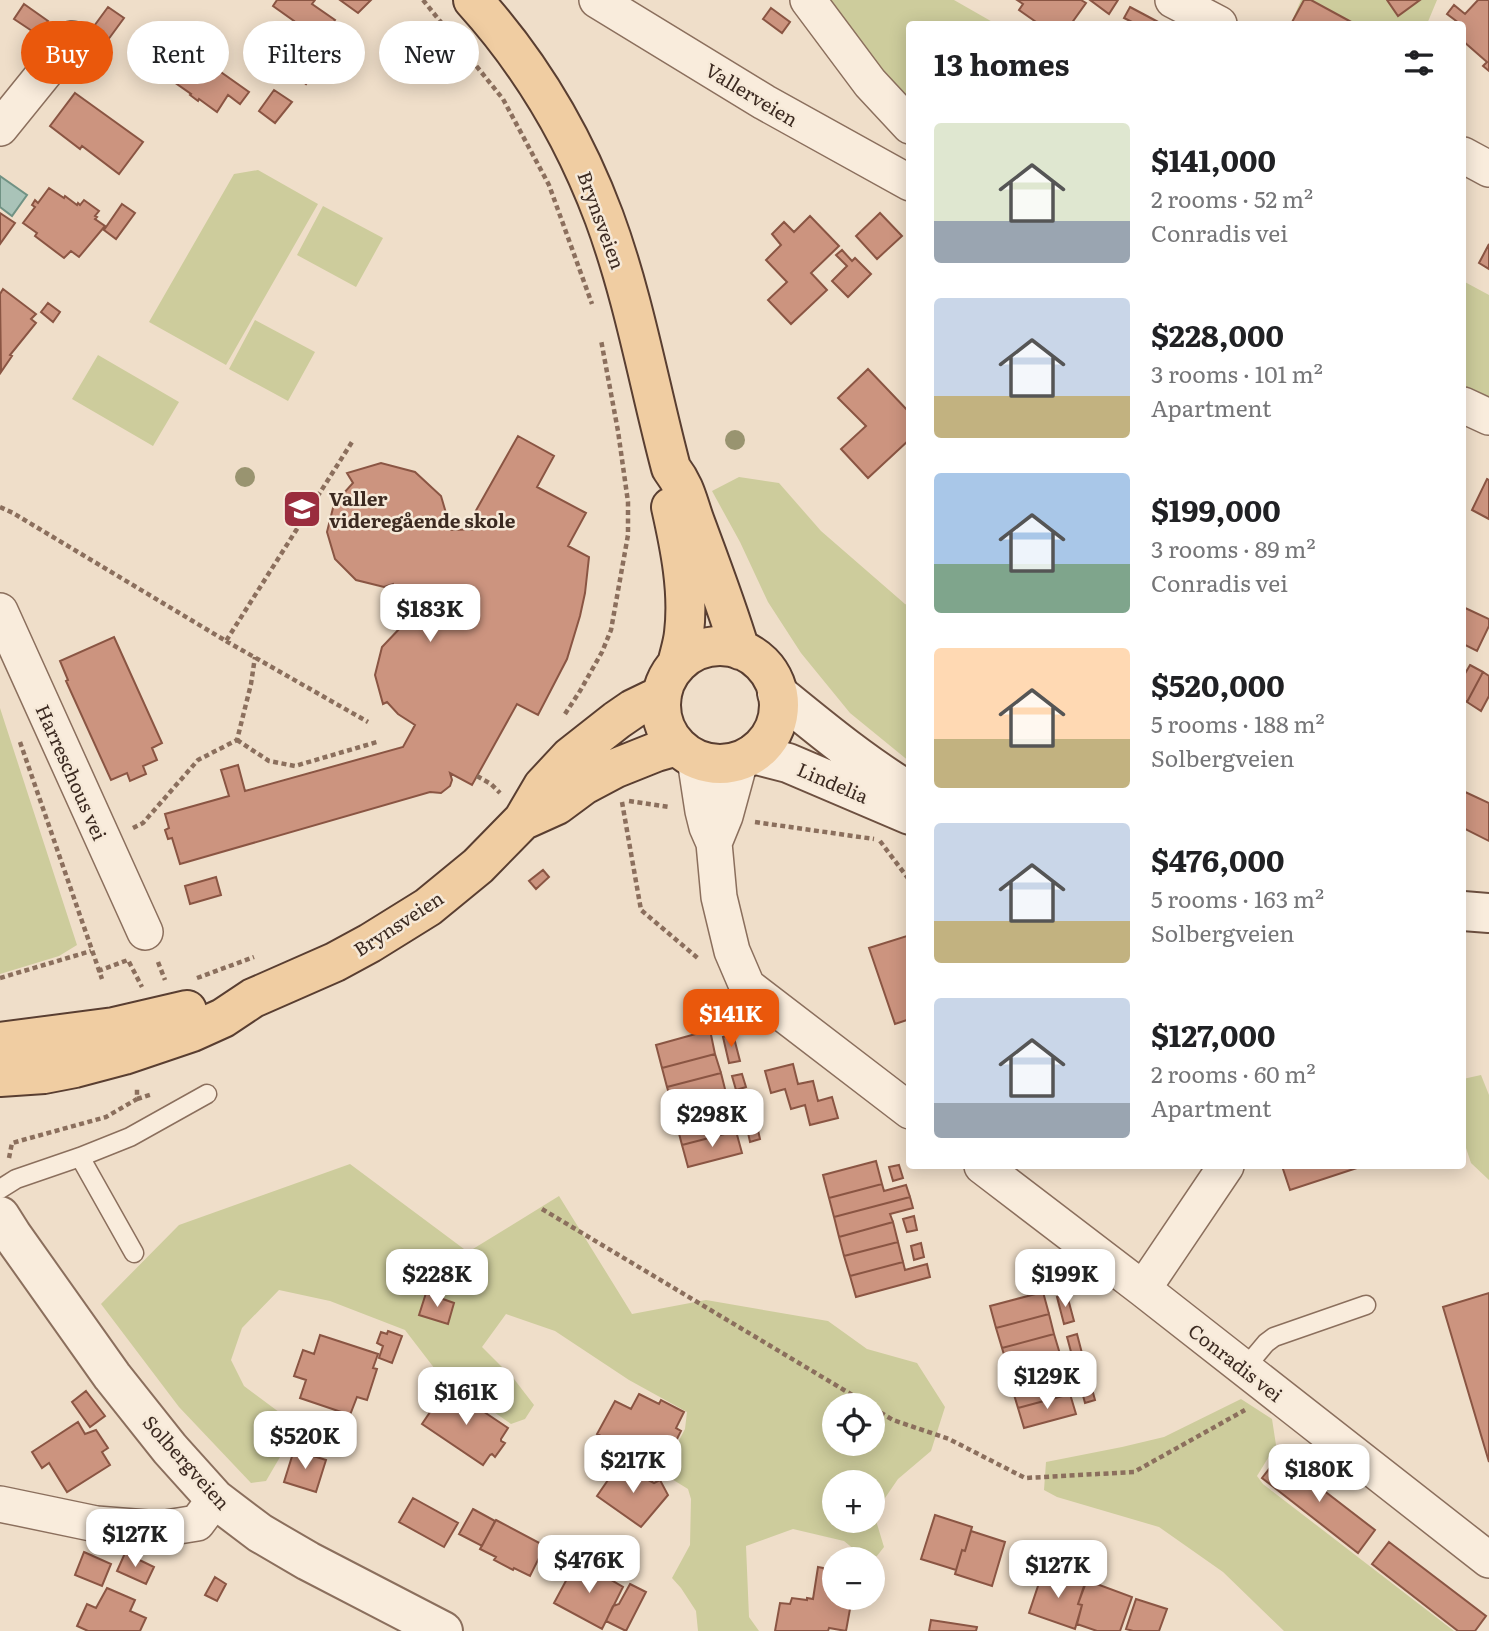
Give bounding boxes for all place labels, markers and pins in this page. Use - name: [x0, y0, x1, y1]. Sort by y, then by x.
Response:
- place label: Valler videregående skole: [329, 484, 516, 534]
- school or university icon: Valler videregående skole: [281, 488, 323, 530]
- pin: $183K: [381, 584, 479, 644]
- pin: $141K: [682, 990, 780, 1049]
- pin: $298K: [663, 1090, 761, 1149]
- pin: $228K: [388, 1250, 486, 1309]
- pin: $199K: [1016, 1250, 1114, 1309]
- pin: $129K: [998, 1352, 1096, 1411]
- pin: $161K: [417, 1368, 515, 1427]
- pin: $520K: [256, 1412, 354, 1471]
- pin: $217K: [584, 1436, 682, 1495]
- pin: $180K: [1270, 1444, 1368, 1504]
- pin: $127K: [86, 1510, 184, 1569]
- pin: $476K: [540, 1536, 638, 1595]
- pin: $127K: [1009, 1540, 1107, 1600]

